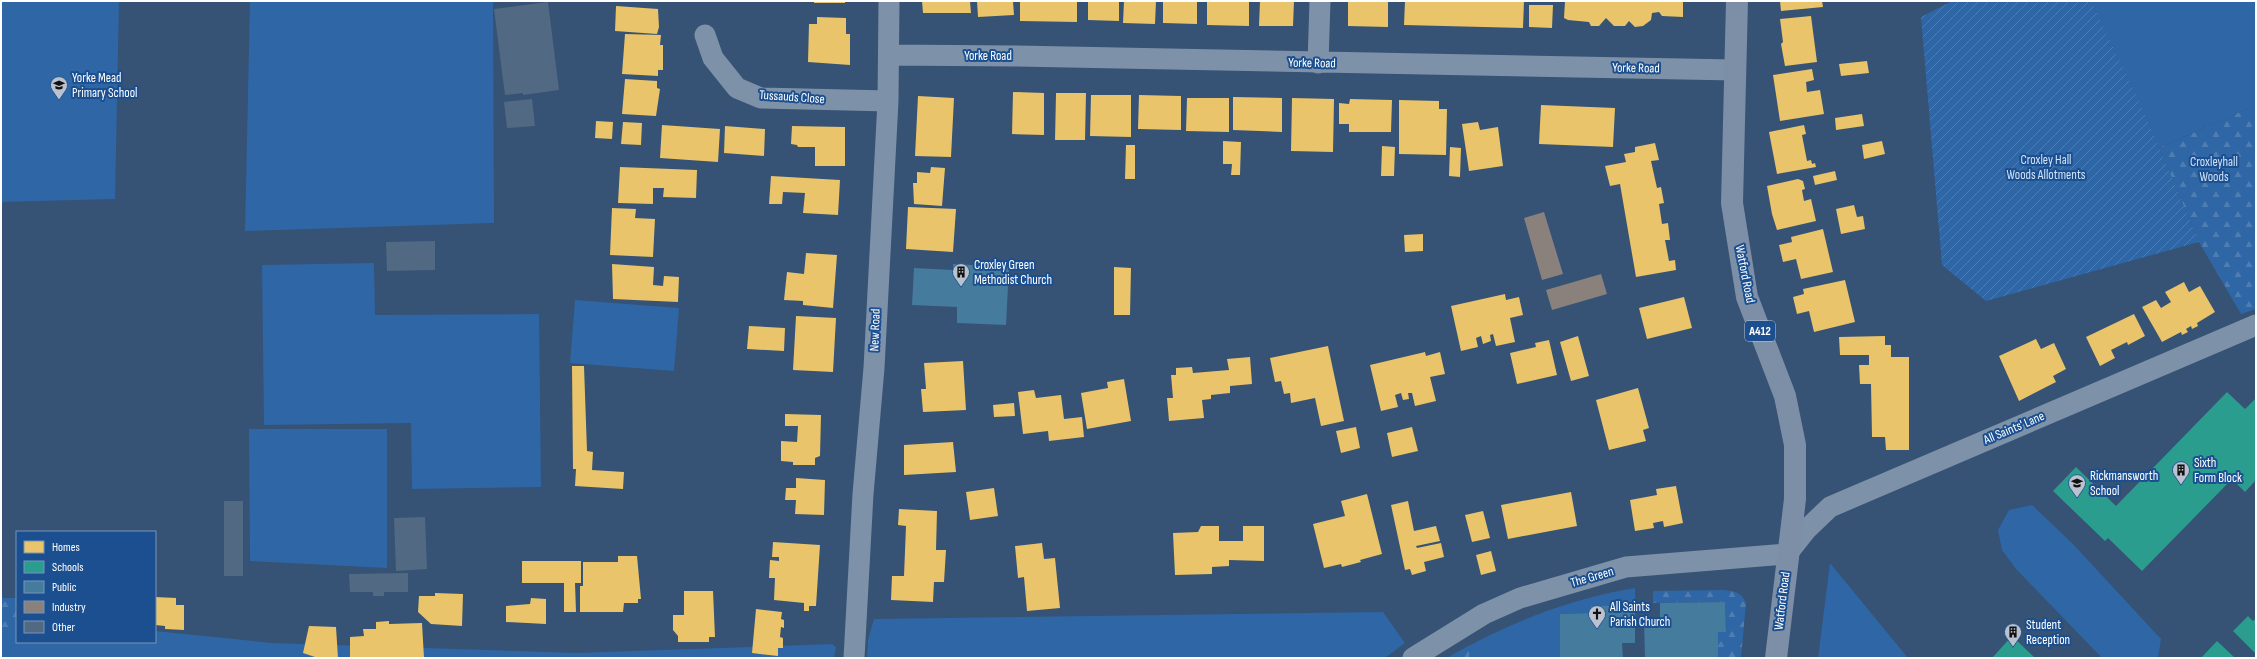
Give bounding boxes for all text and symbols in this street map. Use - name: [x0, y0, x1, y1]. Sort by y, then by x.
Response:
- street label: Yorke Road: [964, 48, 1012, 64]
- street label: Yorke Road: [1288, 55, 1336, 71]
- street label: Yorke Road: [1612, 60, 1660, 76]
- place label: Yorke Mead Primary School: [72, 70, 137, 101]
- school or university icon: Yorke Mead Primary School: [49, 75, 69, 100]
- street label: Tussauds Close: [759, 87, 825, 107]
- park label: Croxley Hall Woods Allotments: [2007, 152, 2086, 183]
- park label: Croxleyhall Woods: [2190, 154, 2238, 185]
- street label: Watford Road: [1732, 244, 1758, 304]
- place label: Croxley Green Methodist Church: [974, 257, 1052, 288]
- building icon: Croxley Green Methodist Church: [951, 262, 971, 287]
- street label: New Road: [866, 308, 884, 352]
- road number: A412: [1745, 321, 1775, 341]
- street label: All Saints' Lane: [1980, 408, 2047, 448]
- place label: Sixth Form Block: [2194, 455, 2242, 486]
- building icon: Sixth Form Block: [2171, 460, 2191, 485]
- place label: Rickmansworth School: [2090, 468, 2158, 499]
- school or university icon: Rickmansworth School: [2067, 473, 2087, 498]
- legend: [16, 531, 156, 643]
- text: Homes: [52, 540, 80, 555]
- text: Schools: [52, 560, 84, 575]
- street label: The Green: [1569, 563, 1615, 591]
- street label: Watford Road: [1770, 571, 1794, 631]
- text: Public: [52, 580, 77, 595]
- place label: All Saints Parish Church: [1609, 599, 1670, 630]
- text: Industry: [52, 600, 86, 615]
- church icon: All Saints Parish Church: [1587, 604, 1607, 629]
- place label: Student Reception: [2026, 617, 2070, 648]
- text: Other: [52, 620, 76, 635]
- building icon: Student Reception: [2003, 622, 2023, 647]

